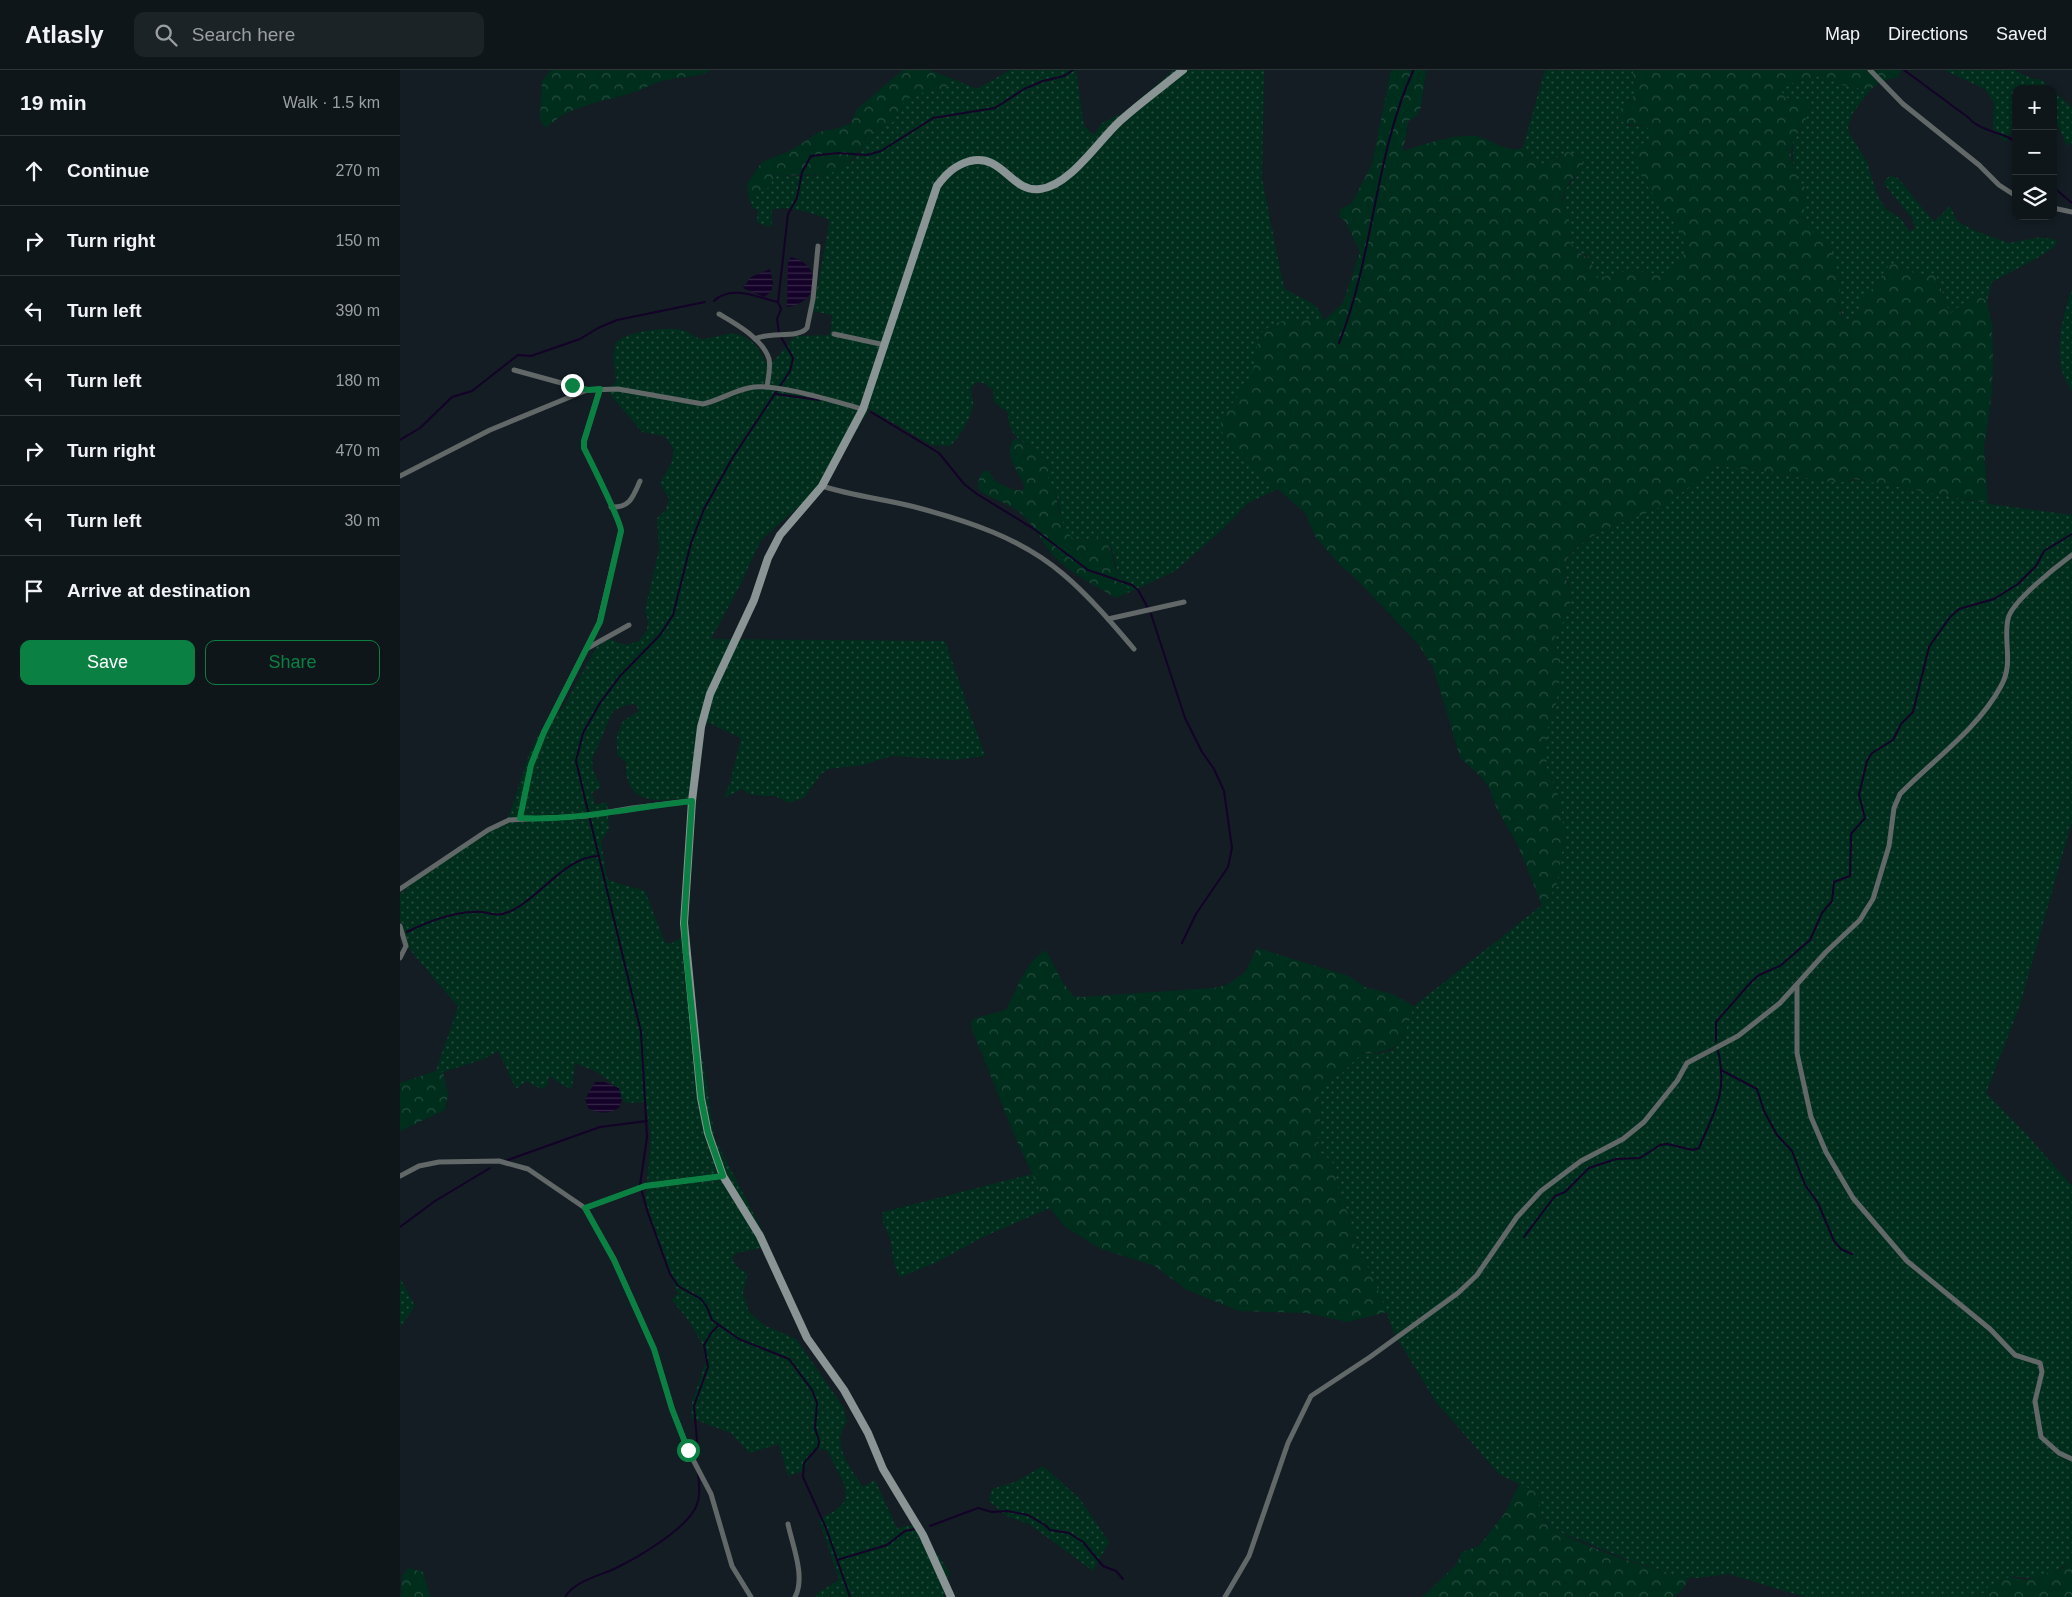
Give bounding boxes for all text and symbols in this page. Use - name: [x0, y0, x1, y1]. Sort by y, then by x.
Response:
- search box: [134, 12, 484, 57]
- text: Atlasly: [25, 21, 104, 48]
- icon: search: [152, 21, 180, 49]
- text: Search here: [192, 24, 295, 45]
- text: Map: [1825, 24, 1860, 44]
- text: Directions: [1888, 24, 1968, 44]
- text: Saved: [1996, 24, 2047, 44]
- map controls: [2012, 85, 2057, 220]
- button: +: [2012, 85, 2057, 130]
- text: 19 min: [20, 91, 87, 114]
- text: Walk · 1.5 km: [283, 94, 380, 111]
- button: −: [2012, 130, 2057, 175]
- icon: ahead: [20, 157, 48, 185]
- text: Continue: [67, 160, 149, 181]
- text: 270 m: [336, 162, 380, 179]
- button: layers: [2012, 175, 2057, 220]
- icon: right: [20, 227, 48, 255]
- text: Turn right: [67, 230, 155, 251]
- text: 150 m: [336, 232, 380, 249]
- icon: left: [20, 297, 48, 325]
- text: Turn left: [67, 300, 142, 321]
- text: 390 m: [336, 302, 380, 319]
- icon: left: [20, 367, 48, 395]
- text: Turn left: [67, 370, 142, 391]
- text: 180 m: [336, 372, 380, 389]
- route end: [561, 374, 584, 397]
- icon: right: [20, 437, 48, 465]
- text: Turn right: [67, 440, 155, 461]
- text: 470 m: [336, 442, 380, 459]
- icon: left: [20, 507, 48, 535]
- text: Turn left: [67, 510, 142, 531]
- text: 30 m: [344, 512, 380, 529]
- icon: arrive: [20, 577, 48, 605]
- text: Arrive at destination: [67, 580, 251, 601]
- button: Save: [20, 640, 195, 685]
- button: Share: [205, 640, 380, 685]
- route start: [677, 1439, 700, 1462]

